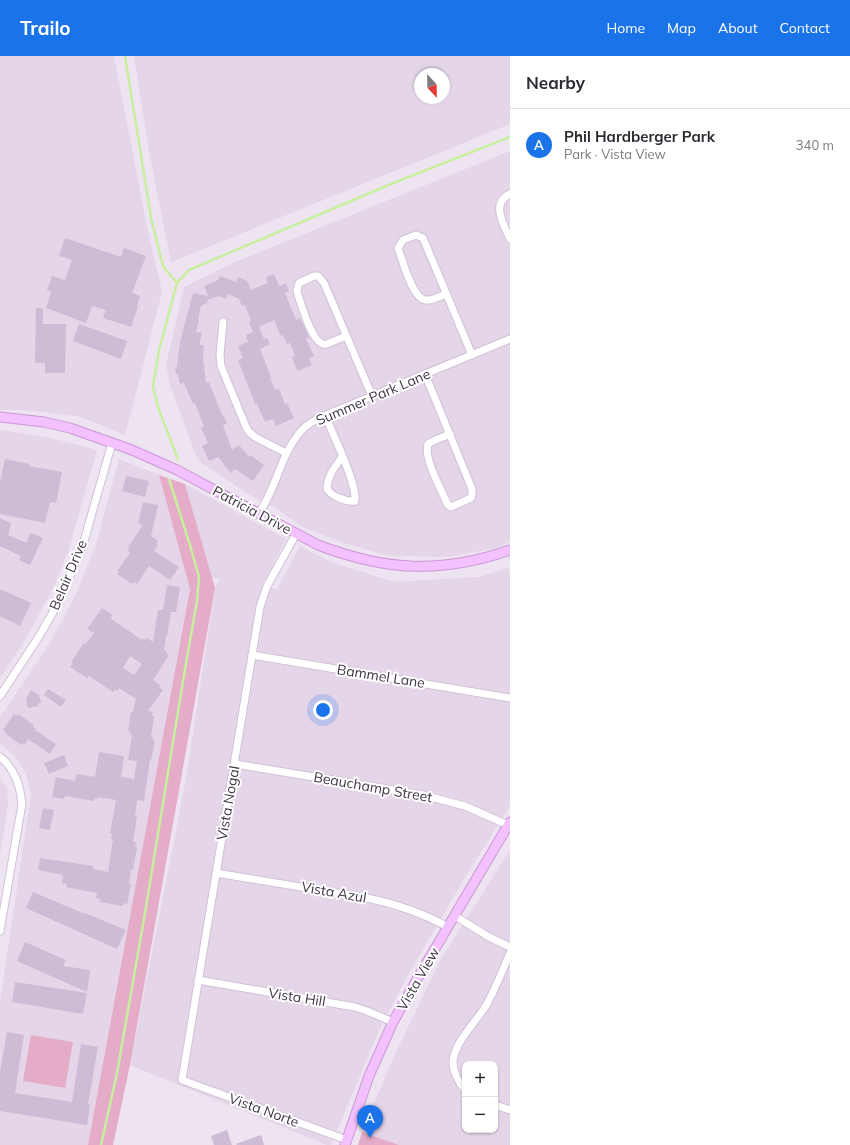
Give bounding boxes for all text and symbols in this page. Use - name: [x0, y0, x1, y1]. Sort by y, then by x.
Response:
- text: Trailo: [20, 16, 71, 40]
- text: Home: [606, 19, 645, 37]
- text: Map: [667, 19, 696, 37]
- text: About: [718, 19, 758, 37]
- text: Contact: [780, 19, 830, 37]
- north arrow: [414, 68, 450, 104]
- text: Nearby: [526, 72, 585, 93]
- text: Phil Hardberger Park: [564, 127, 715, 146]
- text: A: [534, 137, 544, 153]
- text: 340 m: [796, 137, 834, 153]
- text: Park · Vista View: [564, 146, 666, 162]
- street label: Summer Park Lane: [313, 365, 433, 429]
- street label: Patricia Drive: [210, 482, 294, 538]
- street label: Belair Drive: [45, 537, 91, 613]
- street label: Bammel Lane: [336, 660, 426, 692]
- your location: [313, 700, 333, 720]
- street label: Vista Nogal: [213, 764, 243, 842]
- street label: Beauchamp Street: [312, 768, 434, 806]
- street label: Vista Azul: [300, 877, 368, 907]
- street label: Vista View: [393, 944, 443, 1014]
- street label: Vista Hill: [267, 984, 327, 1010]
- map controls: [462, 1061, 498, 1133]
- button: +: [462, 1061, 498, 1097]
- street label: Vista Norte: [226, 1089, 302, 1131]
- button: −: [462, 1097, 498, 1133]
- pin: A: [357, 1105, 383, 1138]

